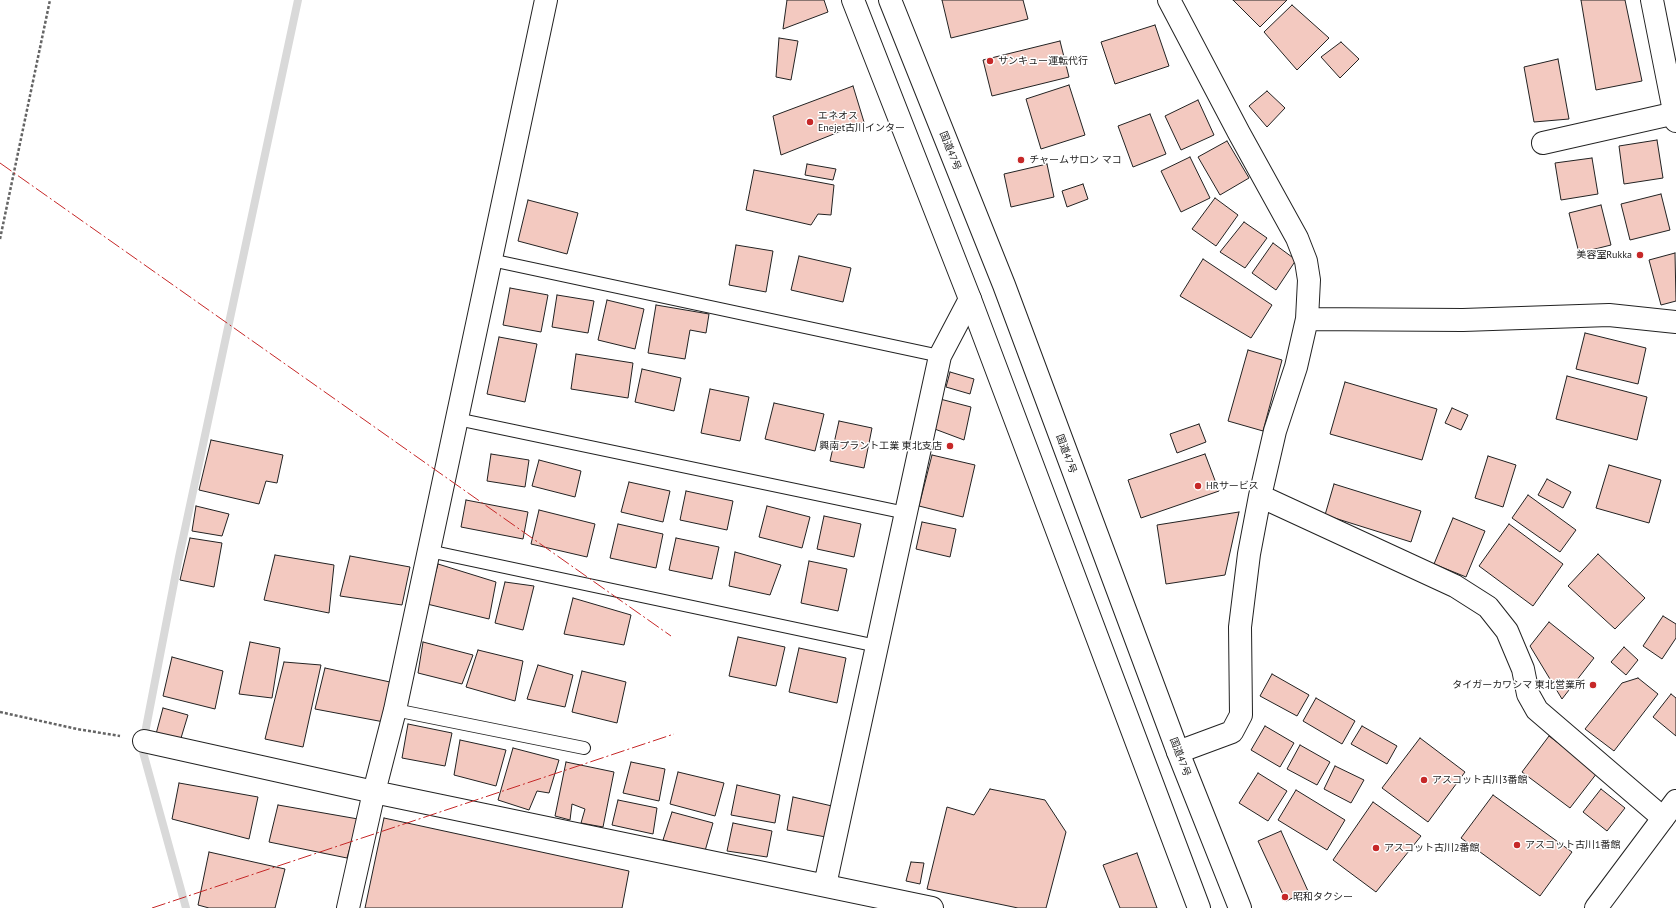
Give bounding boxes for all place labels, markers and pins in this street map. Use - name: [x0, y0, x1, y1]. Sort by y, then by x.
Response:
- place label: サンキュー運転代行: [998, 55, 1088, 67]
- marker: サンキュー運転代行: [985, 56, 995, 66]
- place label: エネオス Enejet古川インター: [818, 110, 905, 134]
- marker: エネオス Enejet古川インター: [805, 117, 815, 127]
- place label: チャームサロン マコ: [1029, 154, 1122, 166]
- marker: チャームサロン マコ: [1016, 155, 1026, 165]
- place label: 美容室Rukka: [1576, 249, 1632, 261]
- marker: 美容室Rukka: [1635, 250, 1645, 260]
- place label: 興南プラント工業 東北支店: [819, 440, 942, 452]
- marker: 興南プラント工業 東北支店: [945, 441, 955, 451]
- place label: HRサービス: [1206, 480, 1259, 492]
- marker: HRサービス: [1193, 481, 1203, 491]
- place label: タイガーカワシマ 東北営業所: [1452, 679, 1585, 691]
- marker: タイガーカワシマ 東北営業所: [1588, 680, 1598, 690]
- place label: アスコット古川3番館: [1432, 774, 1527, 786]
- marker: アスコット古川3番館: [1419, 775, 1429, 785]
- place label: アスコット古川1番館: [1525, 839, 1620, 851]
- marker: アスコット古川1番館: [1512, 840, 1522, 850]
- place label: アスコット古川2番館: [1384, 842, 1479, 854]
- marker: アスコット古川2番館: [1371, 843, 1381, 853]
- place label: 昭和タクシー: [1293, 891, 1353, 903]
- marker: 昭和タクシー: [1280, 892, 1290, 902]

